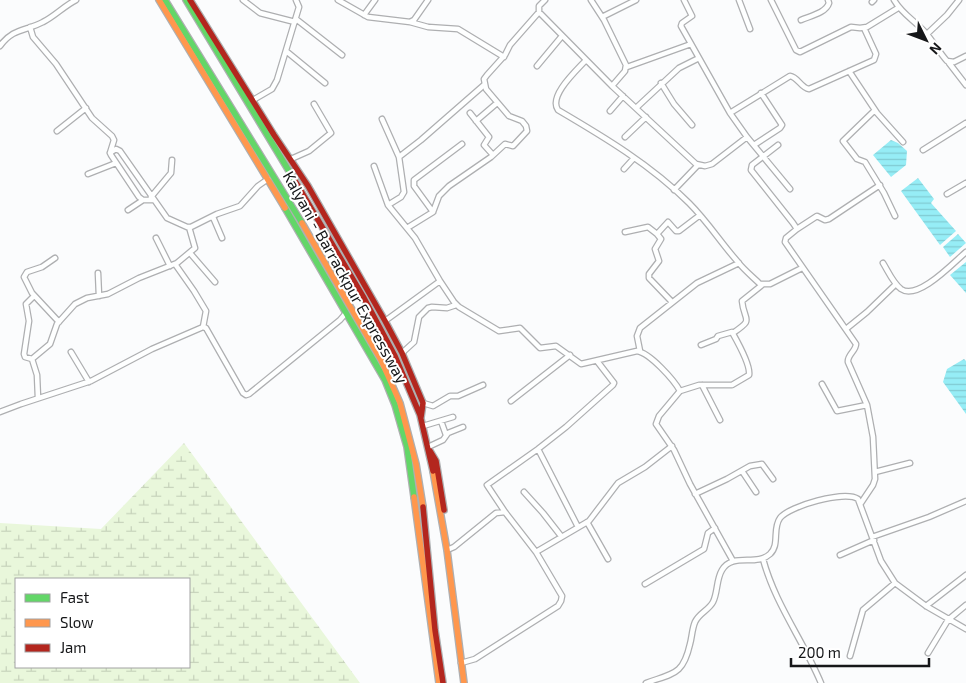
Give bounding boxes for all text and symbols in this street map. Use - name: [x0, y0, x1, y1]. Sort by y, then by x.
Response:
- north arrow: [901, 15, 951, 65]
- text: N: [926, 40, 946, 58]
- street label: Kalyani - Barrackpur Expressway: [280, 168, 413, 387]
- legend: [15, 578, 190, 668]
- text: Fast: [60, 588, 90, 606]
- text: Slow: [60, 613, 94, 631]
- scale bar: [791, 636, 928, 668]
- text: Jam: [60, 638, 86, 656]
- text: 200 m: [798, 643, 841, 661]

